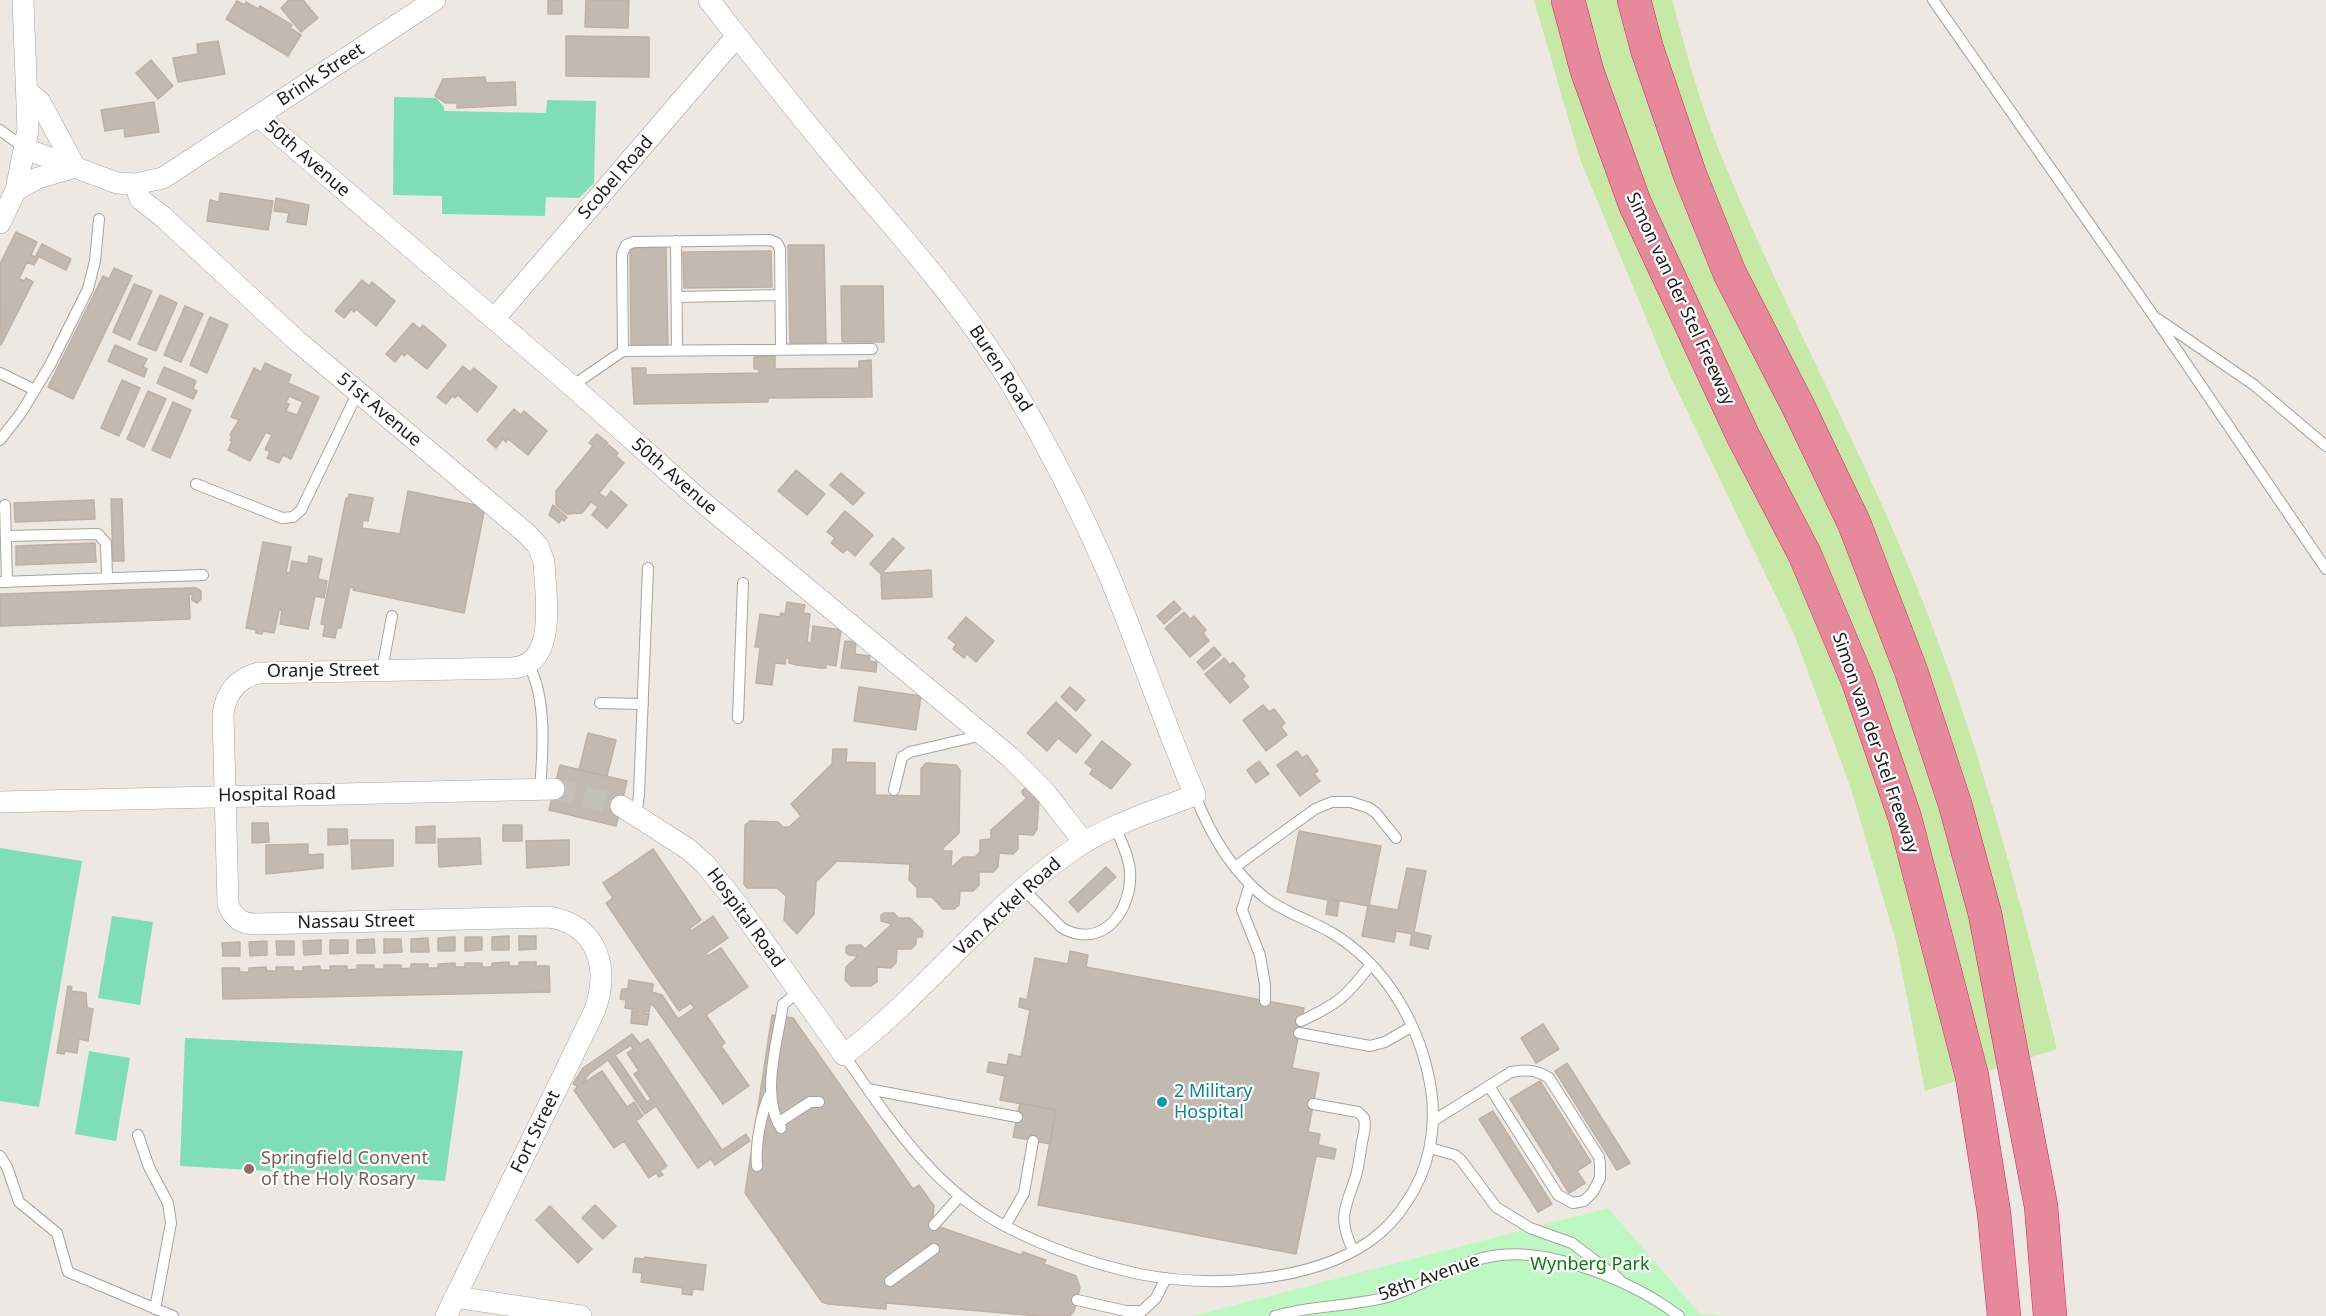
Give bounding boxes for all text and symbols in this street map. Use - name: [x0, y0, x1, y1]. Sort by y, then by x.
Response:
- street label: Brink Street: [273, 39, 369, 111]
- street label: 50th Avenue: [260, 116, 354, 202]
- street label: Scobel Road: [574, 132, 658, 224]
- street label: Simon van der Stel Freeway: [1621, 189, 1739, 409]
- street label: Buren Road: [964, 322, 1036, 416]
- street label: 51st Avenue: [332, 368, 426, 452]
- street label: 50th Avenue: [627, 434, 721, 520]
- street label: Simon van der Stel Freeway: [1827, 630, 1923, 856]
- street label: Oranje Street: [267, 659, 379, 683]
- street label: Hospital Road: [218, 783, 336, 807]
- street label: Van Arckel Road: [950, 854, 1066, 960]
- street label: Hospital Road: [702, 864, 788, 972]
- street label: Nassau Street: [297, 910, 415, 934]
- place label: 2 Military Hospital: [1174, 1081, 1252, 1124]
- street label: Fort Street: [507, 1087, 565, 1177]
- marker: 2 Military Hospital: [1155, 1095, 1169, 1109]
- place label: Springfield Convent of the Holy Rosary: [261, 1148, 428, 1190]
- marker: Springfield Convent of the Holy Rosary: [242, 1162, 256, 1176]
- street label: 58th Avenue: [1375, 1250, 1483, 1306]
- park label: Wynberg Park: [1530, 1254, 1650, 1276]

